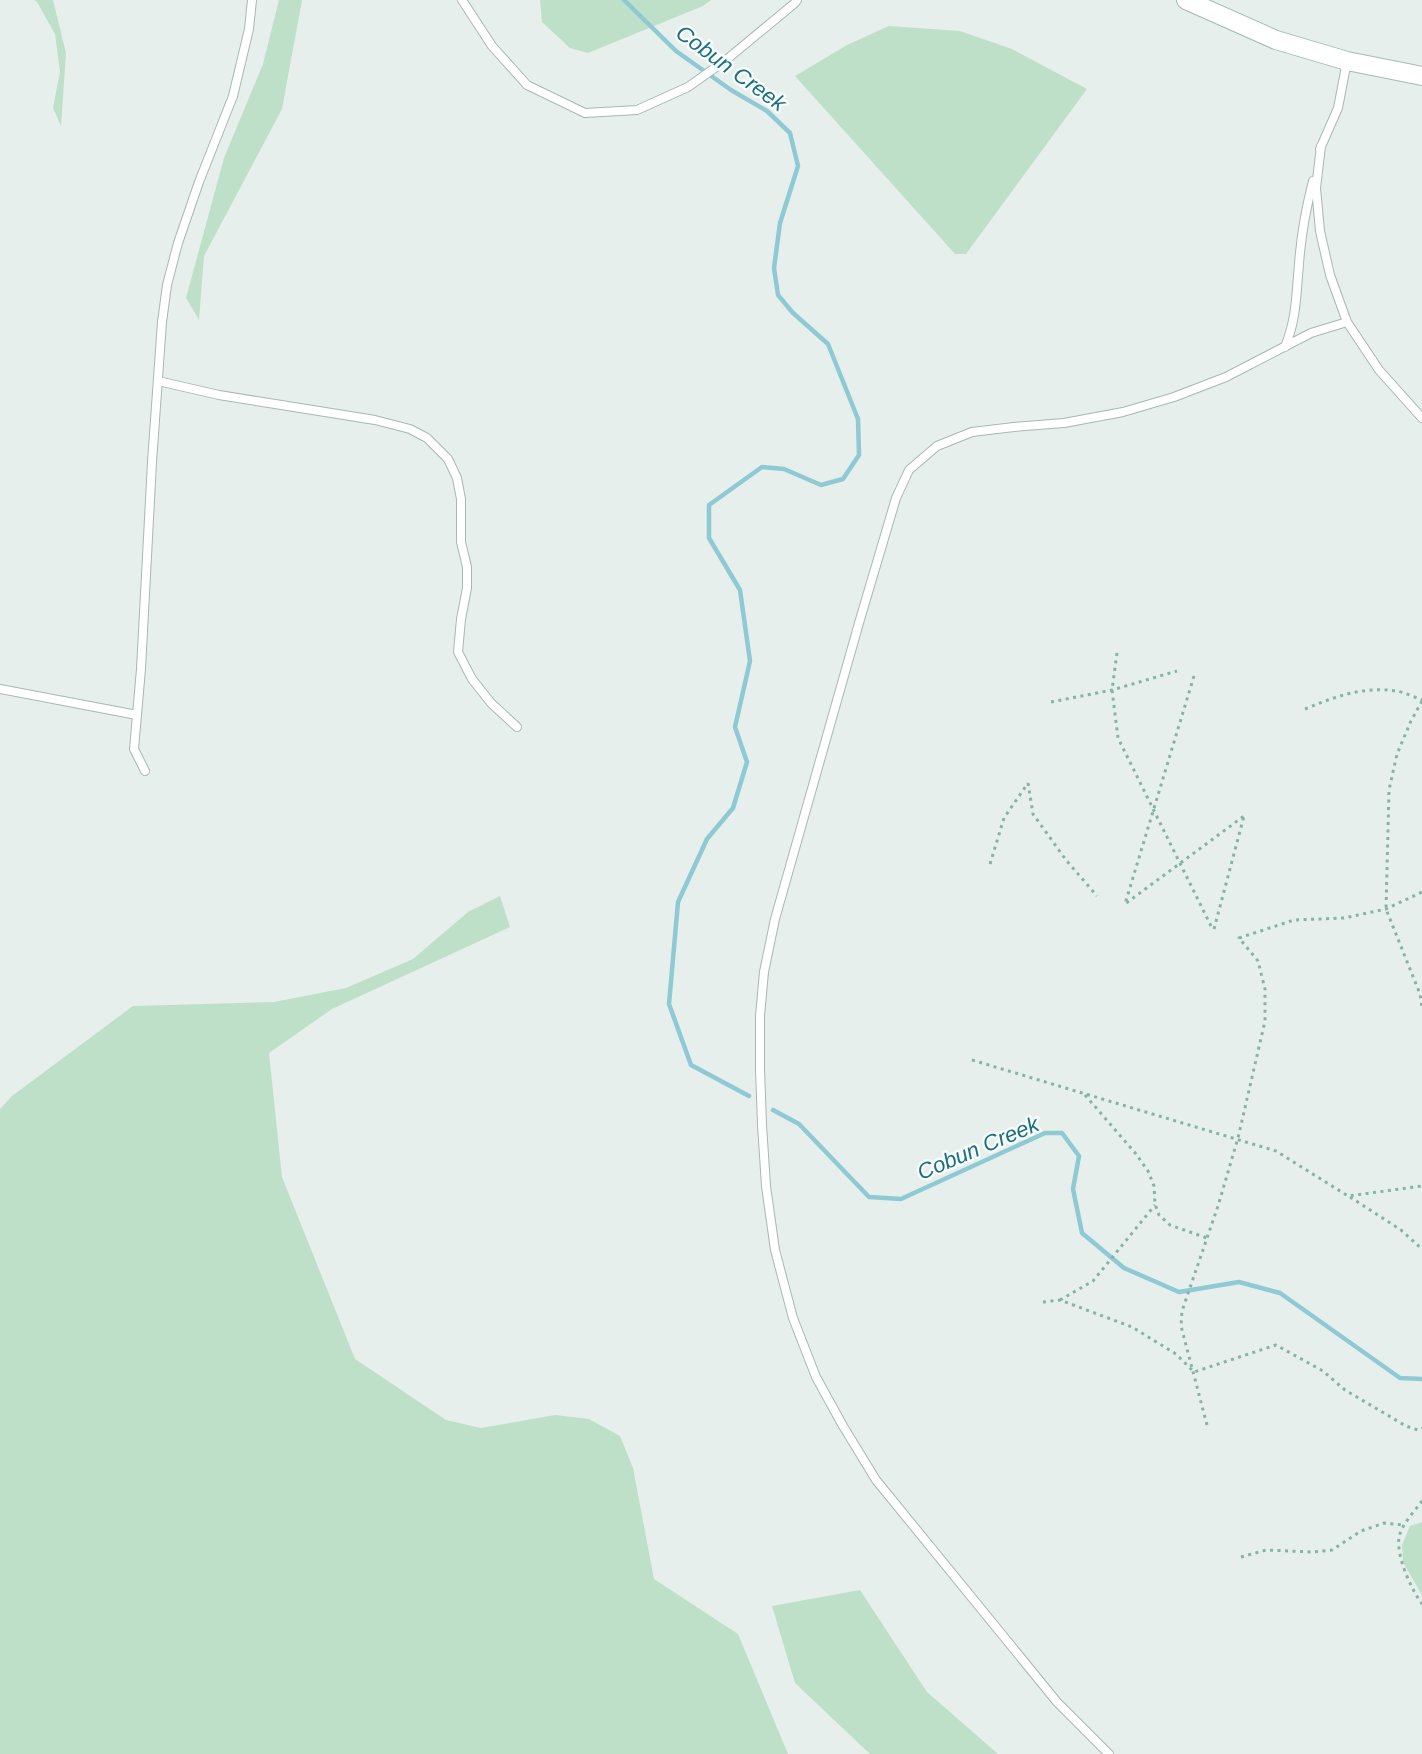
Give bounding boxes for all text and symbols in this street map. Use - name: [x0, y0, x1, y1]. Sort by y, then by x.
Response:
- water label: Cobun Creek: [671, 20, 792, 117]
- water label: Cobun Creek: [913, 1111, 1043, 1185]

